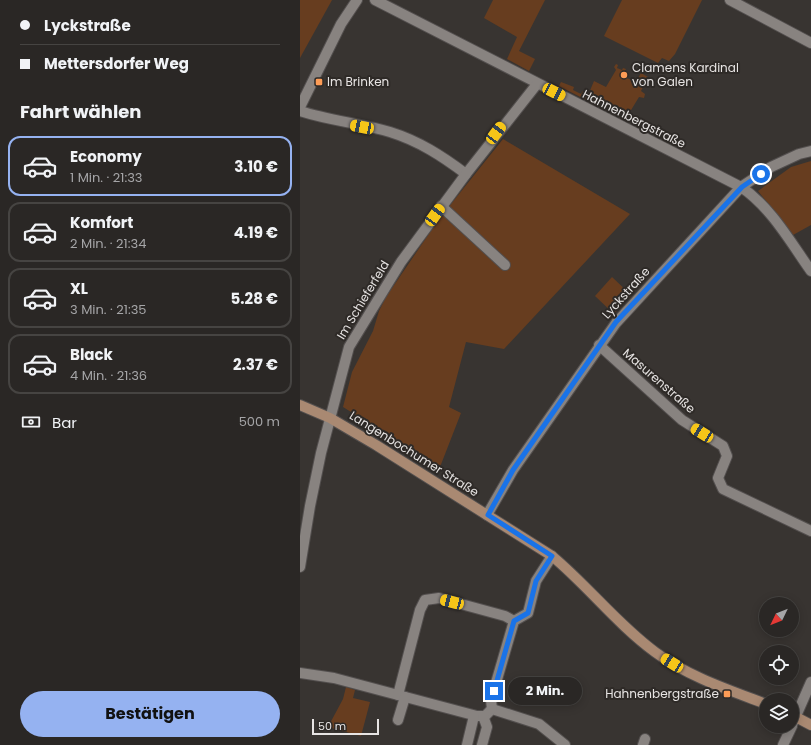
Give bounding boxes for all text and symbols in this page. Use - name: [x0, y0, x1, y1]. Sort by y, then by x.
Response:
- text: Lyckstraße: [44, 15, 131, 36]
- text: Mettersdorfer Weg: [44, 53, 189, 74]
- place label: Clamens Kardinal von Galen: [632, 59, 739, 90]
- marker: Clamens Kardinal von Galen: [619, 70, 629, 80]
- place label: Im Brinken: [327, 73, 389, 90]
- marker: Im Brinken: [314, 77, 324, 87]
- car: [541, 81, 567, 103]
- street label: Hahnenbergstraße: [580, 85, 689, 152]
- text: Fahrt wählen: [20, 99, 142, 124]
- car: [349, 119, 375, 135]
- car: [484, 120, 508, 146]
- text: Economy: [70, 146, 142, 167]
- icon: car: [22, 148, 58, 184]
- text: 3.10 €: [234, 156, 278, 177]
- route start: [752, 165, 770, 183]
- text: 1 Min. · 21:33: [70, 168, 143, 187]
- car: [423, 202, 447, 228]
- text: Komfort: [70, 212, 133, 233]
- icon: car: [22, 214, 58, 250]
- text: 4.19 €: [234, 222, 278, 243]
- text: 2 Min. · 21:34: [70, 234, 146, 253]
- street label: Im Schieferfeld: [332, 257, 393, 342]
- street label: Lyckstraße: [598, 263, 653, 322]
- text: XL: [70, 278, 88, 299]
- icon: car: [22, 280, 58, 316]
- text: 5.28 €: [231, 288, 278, 309]
- text: 3 Min. · 21:35: [70, 300, 147, 319]
- text: Black: [70, 344, 113, 365]
- street label: Masurenstraße: [619, 344, 699, 417]
- icon: car: [22, 346, 58, 382]
- text: 2.37 €: [233, 354, 278, 375]
- text: 4 Min. · 21:36: [70, 366, 147, 385]
- street label: Langenbochumer Straße: [346, 407, 482, 500]
- icon: cash: [20, 411, 42, 433]
- text: Bar: [52, 412, 77, 433]
- text: 500 m: [239, 412, 280, 431]
- car: [689, 422, 715, 444]
- car: [439, 593, 465, 611]
- north arrow: [759, 597, 799, 637]
- map controls: [759, 597, 799, 733]
- button: locate: [759, 645, 799, 685]
- car: [659, 652, 685, 674]
- callout: 2 Min.: [508, 677, 582, 705]
- text: 2 Min.: [526, 681, 564, 700]
- route end: [485, 682, 503, 700]
- place label: Hahnenbergstraße: [605, 685, 719, 702]
- marker: Hahnenbergstraße: [722, 689, 732, 699]
- button: Bestätigen: [20, 691, 280, 737]
- button: layers: [759, 693, 799, 733]
- scale bar: [312, 717, 379, 736]
- text: 50 m: [318, 718, 346, 734]

